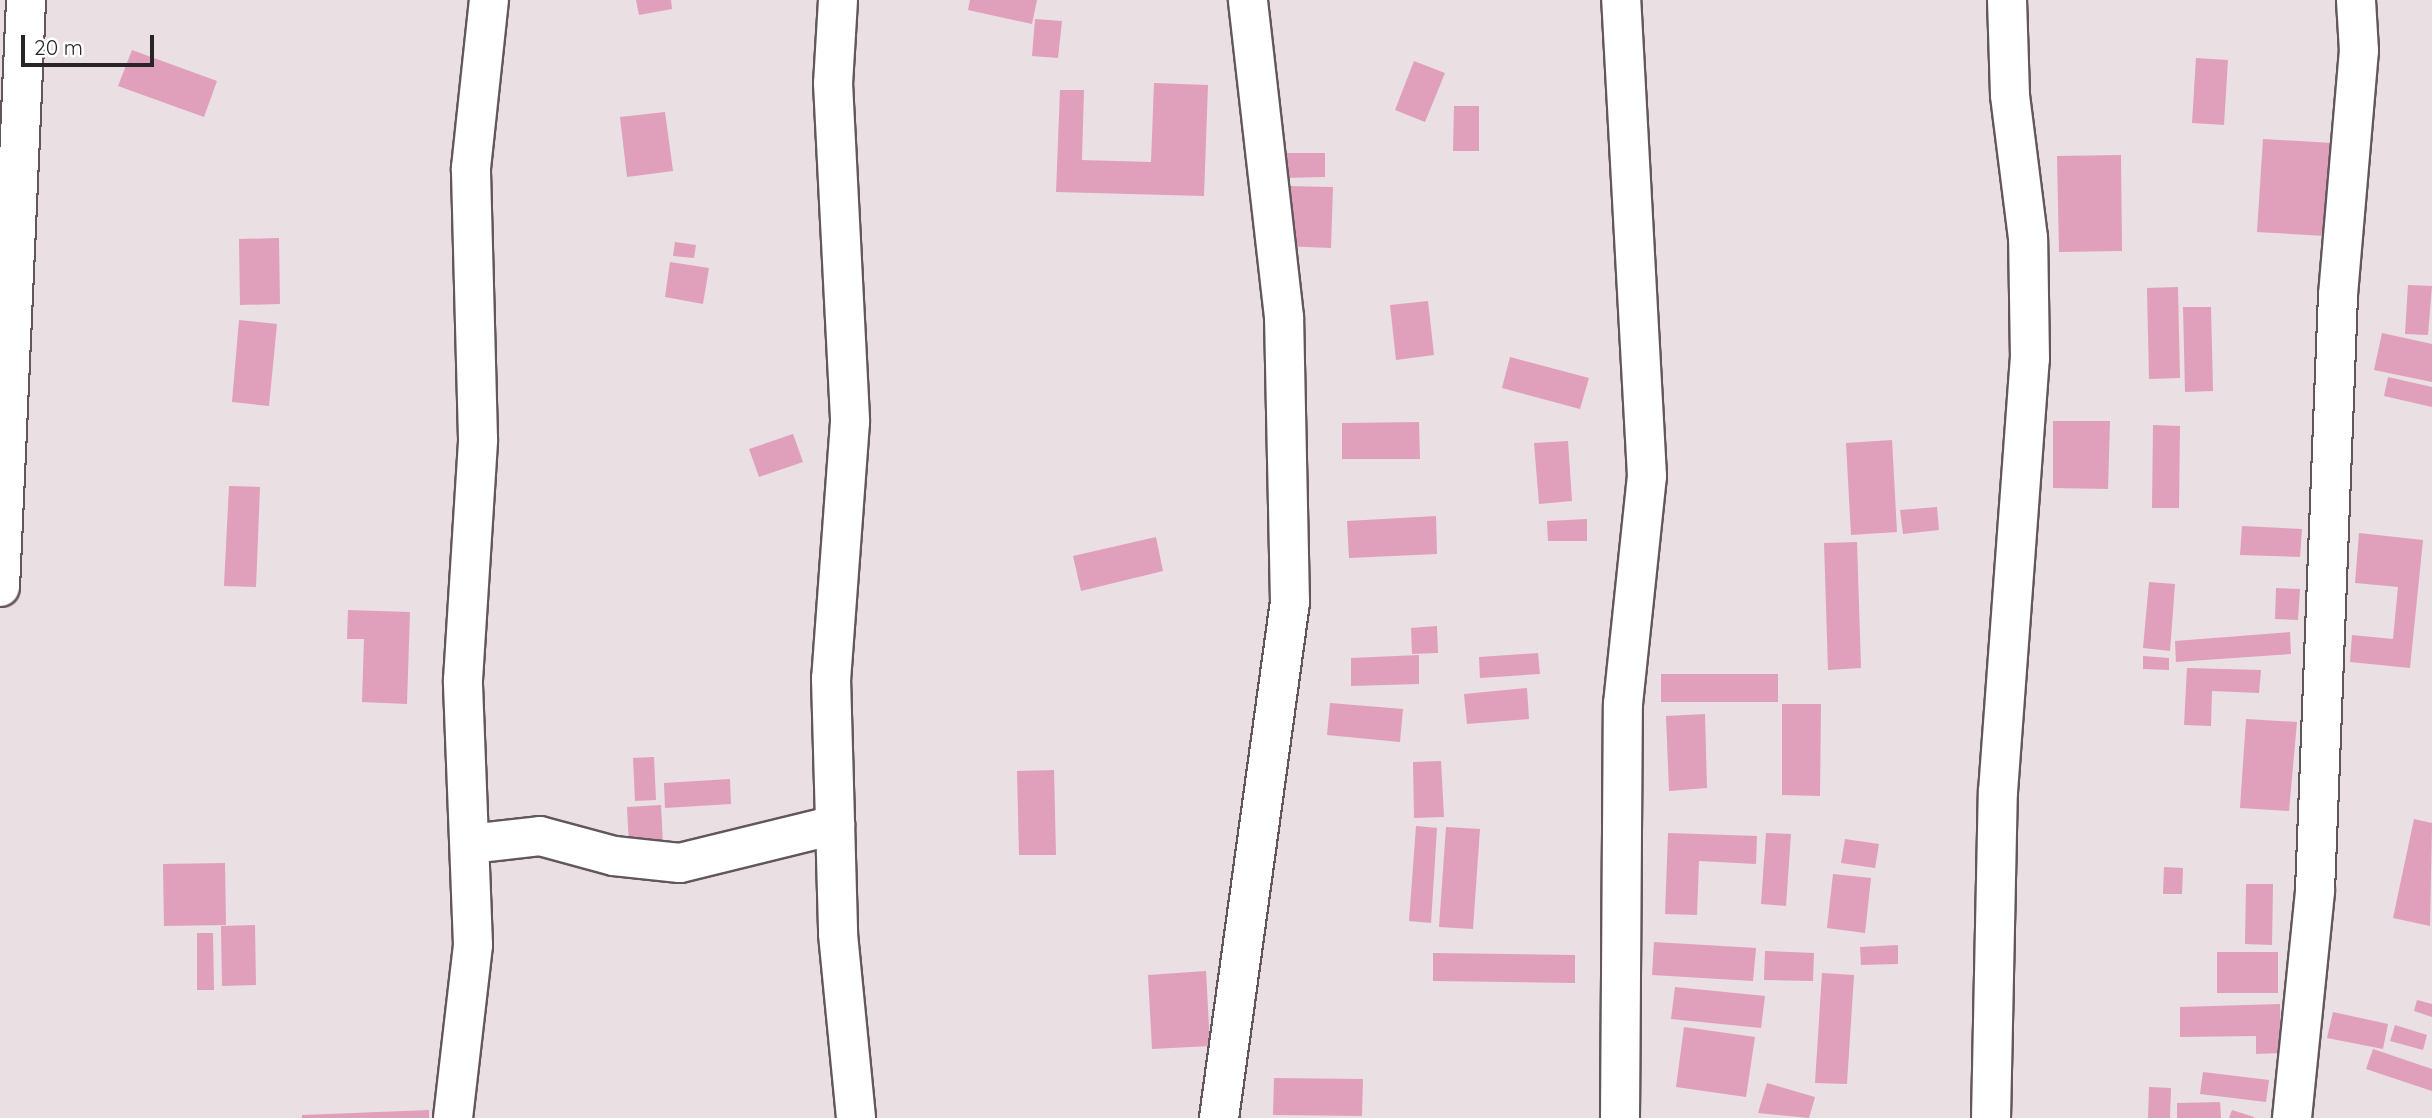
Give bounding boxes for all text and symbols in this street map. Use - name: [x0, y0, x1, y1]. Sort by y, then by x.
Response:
- scale bar: [24, 21, 158, 65]
- text: 20 m: [34, 34, 83, 60]

